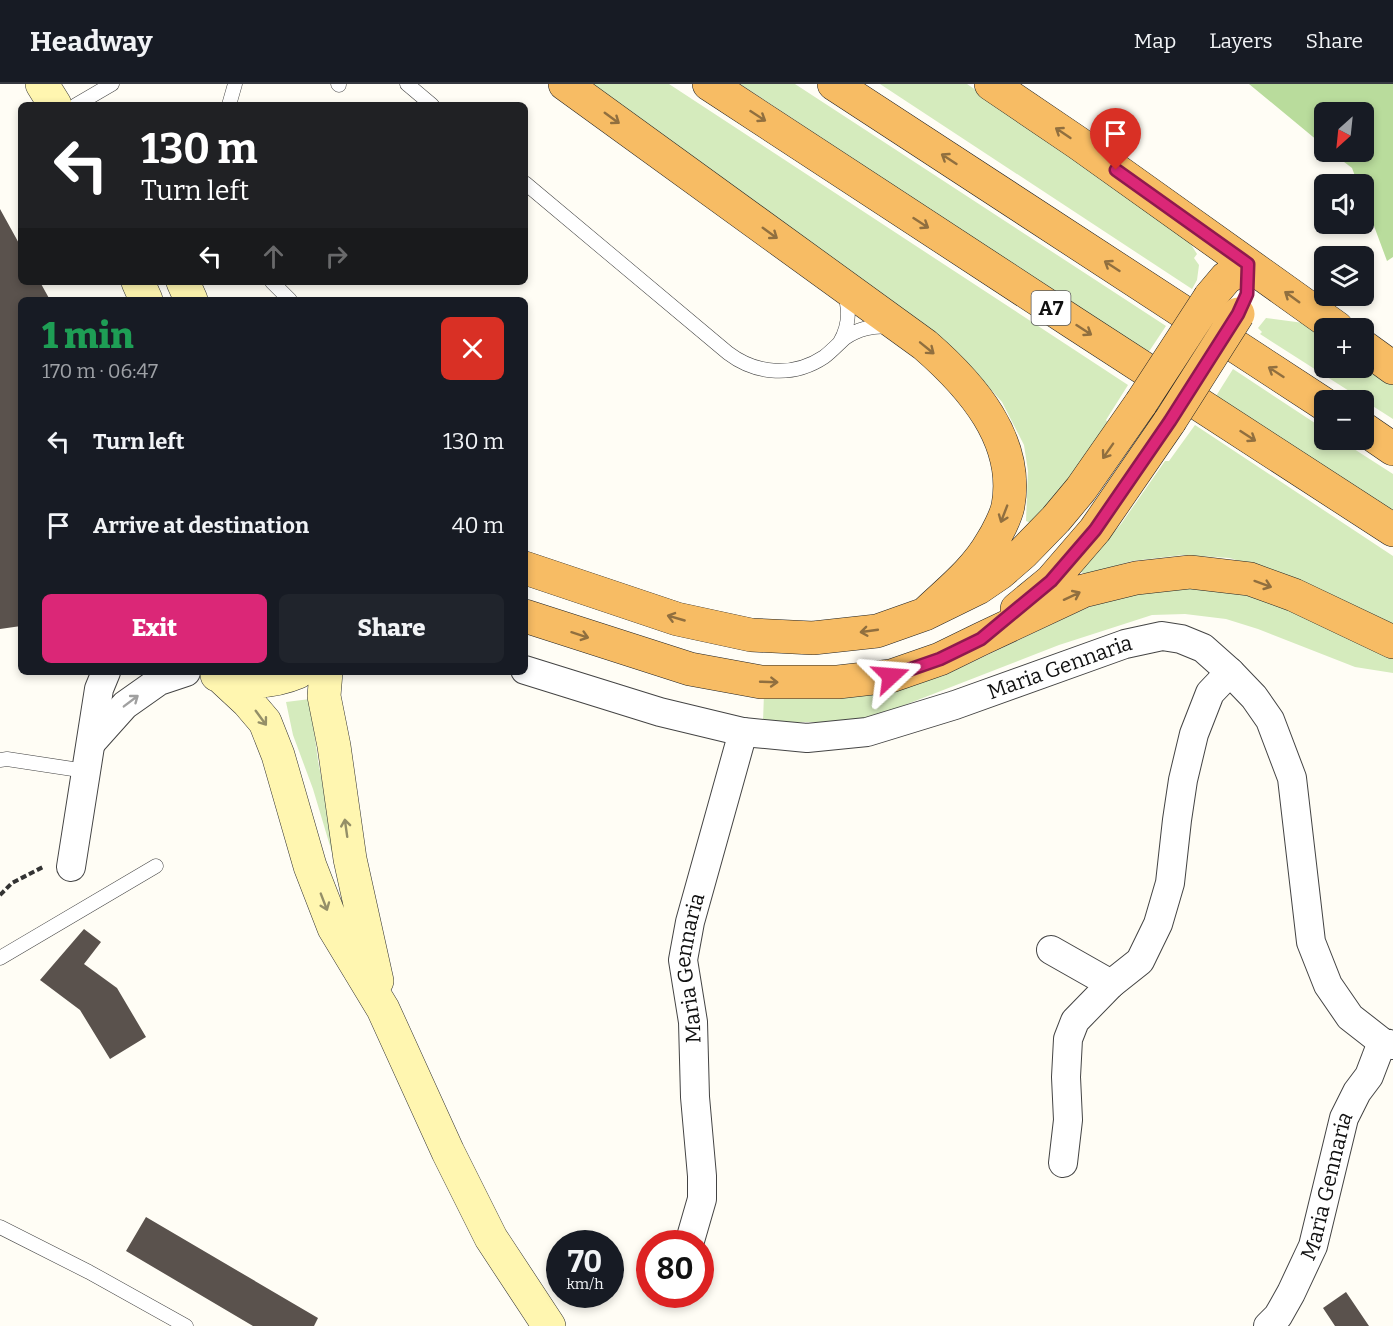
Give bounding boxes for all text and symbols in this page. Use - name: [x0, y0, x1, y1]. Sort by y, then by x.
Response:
- text: Headway: [30, 25, 153, 58]
- text: Map: [1134, 28, 1176, 54]
- text: Layers: [1209, 28, 1273, 54]
- text: Share: [1306, 28, 1363, 54]
- north arrow: [1314, 102, 1374, 162]
- map controls: [1314, 102, 1374, 450]
- pin: [1090, 108, 1141, 170]
- one-way arrow: [749, 110, 766, 122]
- one-way arrow: [604, 112, 620, 125]
- icon: arrive: [1099, 117, 1132, 150]
- text: 130 m: [141, 124, 258, 174]
- icon: left: [42, 126, 120, 204]
- one-way arrow: [1055, 127, 1072, 139]
- one-way arrow: [941, 153, 958, 165]
- button: sound: [1314, 174, 1374, 234]
- text: Turn left: [141, 175, 249, 207]
- one-way arrow: [912, 217, 929, 229]
- one-way arrow: [761, 227, 777, 239]
- icon: left: [194, 240, 227, 273]
- icon: ahead: [257, 240, 290, 273]
- icon: right: [320, 240, 353, 273]
- button: layers: [1314, 246, 1374, 306]
- one-way arrow: [1104, 260, 1121, 272]
- one-way arrow: [1285, 290, 1301, 303]
- road number: A7: [1032, 291, 1070, 325]
- text: 1 min: [42, 314, 134, 358]
- button: close: [441, 317, 504, 380]
- button: +: [1314, 318, 1374, 378]
- one-way arrow: [1075, 324, 1092, 336]
- one-way arrow: [919, 341, 935, 354]
- text: 170 m · 06:47: [42, 359, 158, 383]
- one-way arrow: [1268, 366, 1284, 378]
- button: −: [1314, 390, 1374, 450]
- icon: left: [42, 425, 75, 458]
- text: Turn left: [93, 428, 185, 455]
- text: 130 m: [443, 428, 504, 455]
- one-way arrow: [1239, 430, 1256, 442]
- one-way arrow: [1102, 442, 1114, 458]
- one-way arrow: [998, 504, 1009, 522]
- icon: arrive: [42, 509, 75, 542]
- text: Arrive at destination: [93, 512, 309, 539]
- text: 40 m: [452, 512, 504, 539]
- one-way arrow: [1253, 579, 1272, 590]
- one-way arrow: [1063, 590, 1081, 602]
- button: Exit: [42, 594, 267, 663]
- button: Share: [279, 594, 504, 663]
- one-way arrow: [667, 612, 686, 623]
- one-way arrow: [860, 626, 879, 637]
- one-way arrow: [571, 630, 589, 641]
- street label: Maria Gennaria: [984, 630, 1135, 705]
- position arrow: [859, 644, 923, 708]
- one-way arrow: [758, 676, 778, 688]
- one-way arrow: [123, 694, 139, 707]
- one-way arrow: [255, 710, 267, 726]
- one-way arrow: [340, 819, 351, 838]
- street label: Maria Gennaria: [670, 890, 711, 1044]
- one-way arrow: [319, 892, 330, 911]
- street label: Maria Gennaria: [1295, 1106, 1358, 1265]
- speed limit sign: 80: [636, 1230, 714, 1308]
- text: 70: [568, 1244, 602, 1280]
- text: km/h: [566, 1275, 604, 1293]

